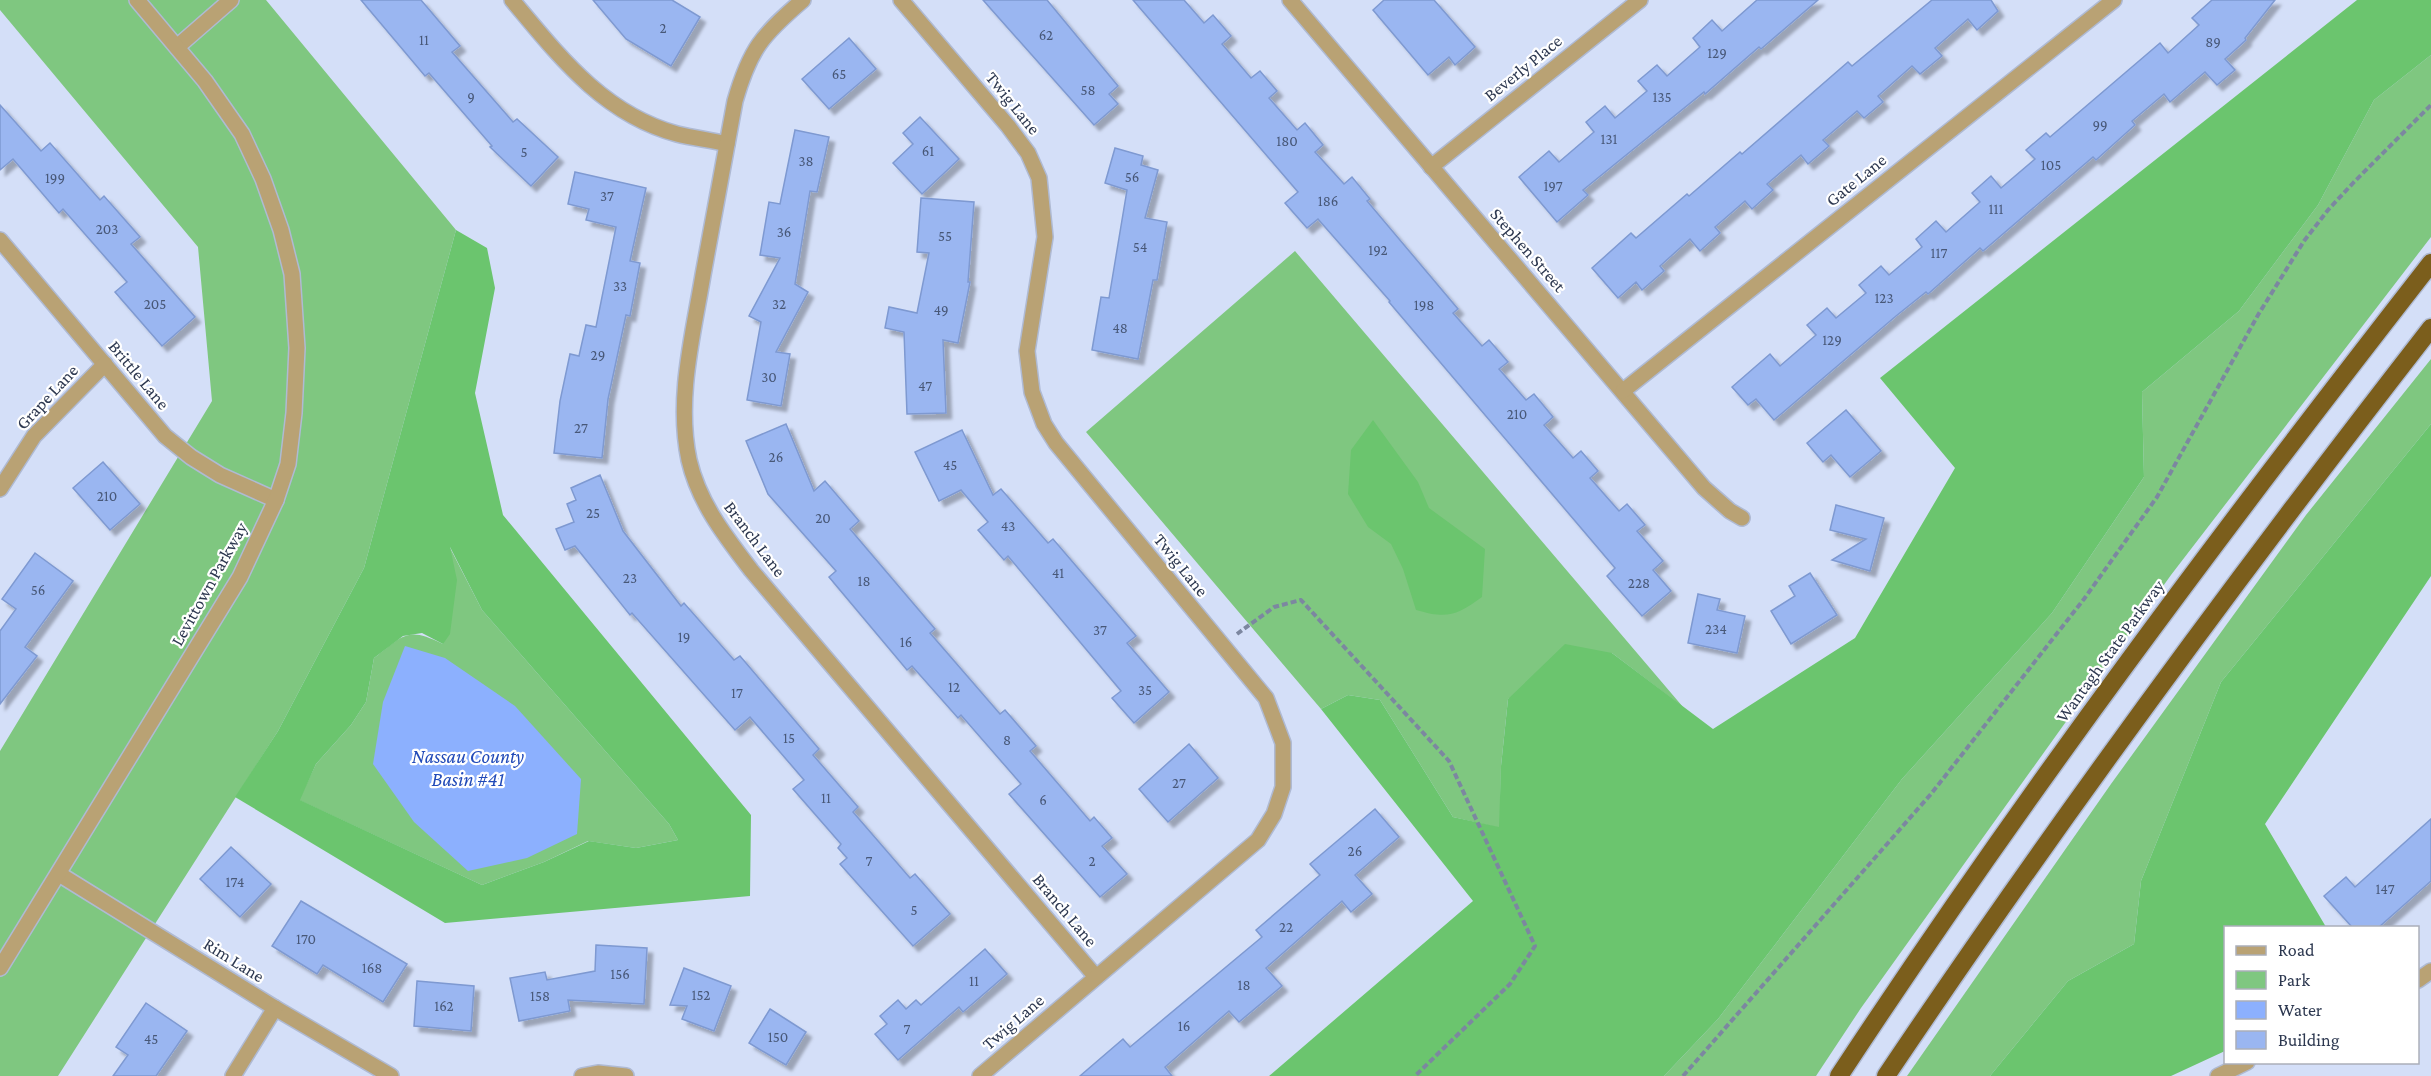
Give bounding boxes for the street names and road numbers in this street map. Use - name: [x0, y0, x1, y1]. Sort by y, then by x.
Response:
- street label: Beverly Place: [1480, 31, 1566, 105]
- street label: Twig Lane: [982, 68, 1044, 138]
- street label: Gate Lane: [1822, 150, 1890, 210]
- street label: Stephen Street: [1486, 204, 1570, 297]
- street label: Brittle Lane: [104, 336, 174, 414]
- street label: Grape Lane: [12, 360, 82, 434]
- street label: Branch Lane: [720, 497, 790, 581]
- street label: Levittown Parkway: [167, 518, 252, 649]
- street label: Twig Lane: [1150, 530, 1212, 600]
- street label: Wantagh State Parkway: [2052, 575, 2169, 726]
- street label: Branch Lane: [1029, 869, 1101, 951]
- street label: Rim Lane: [200, 934, 268, 986]
- street label: Twig Lane: [978, 990, 1048, 1054]

